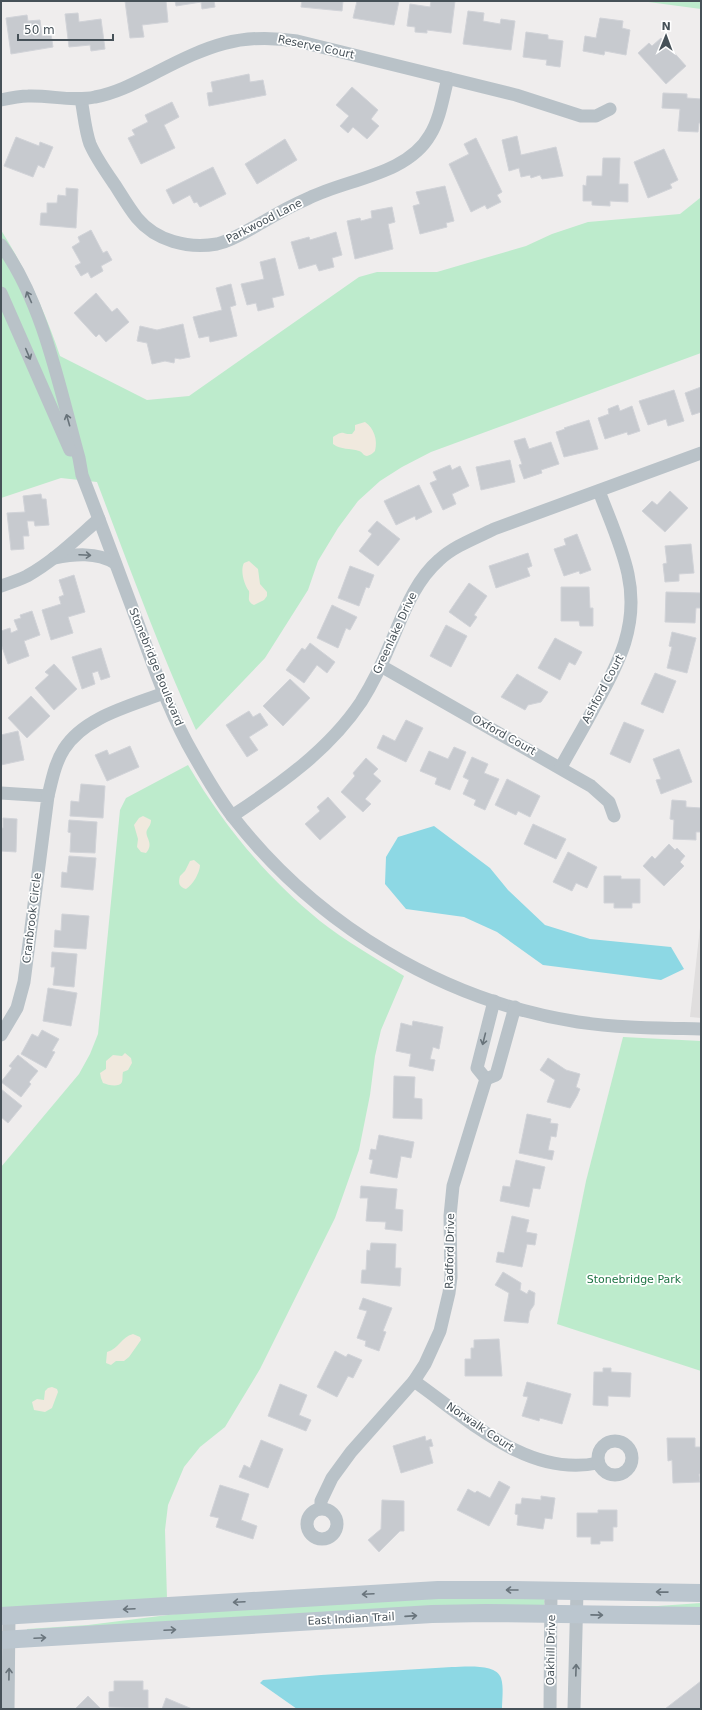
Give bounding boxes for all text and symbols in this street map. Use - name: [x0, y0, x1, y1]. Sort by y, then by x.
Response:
- scale bar: [18, 16, 113, 42]
- north arrow: [646, 16, 686, 56]
- text: N: [661, 20, 671, 33]
- text: 50 m: [24, 23, 55, 37]
- street label: Reserve Court: [277, 33, 356, 62]
- street label: Parkwood Lane: [224, 196, 304, 246]
- one-way arrow: [25, 291, 32, 303]
- one-way arrow: [25, 348, 32, 360]
- one-way arrow: [64, 414, 71, 427]
- one-way arrow: [78, 551, 91, 559]
- street label: Greenlake Drive: [370, 590, 420, 676]
- street label: Stonebridge Boulevard: [126, 606, 186, 728]
- street label: Ashford Court: [579, 652, 627, 726]
- street label: Oxford Court: [470, 712, 539, 758]
- street label: Cranbrook Circle: [20, 872, 44, 964]
- one-way arrow: [480, 1032, 487, 1045]
- street label: Radford Drive: [443, 1213, 457, 1289]
- park label: Stonebridge Park: [587, 1273, 682, 1286]
- street label: Norwalk Court: [444, 1400, 517, 1455]
- one-way arrow: [506, 1586, 519, 1594]
- one-way arrow: [656, 1589, 669, 1596]
- one-way arrow: [362, 1591, 375, 1598]
- one-way arrow: [232, 1599, 245, 1606]
- one-way arrow: [123, 1605, 136, 1612]
- street label: East Indian Trail: [307, 1610, 395, 1628]
- one-way arrow: [590, 1611, 603, 1619]
- one-way arrow: [404, 1612, 417, 1619]
- street label: Oakhill Drive: [544, 1614, 558, 1685]
- one-way arrow: [163, 1627, 176, 1634]
- one-way arrow: [33, 1635, 46, 1642]
- one-way arrow: [572, 1664, 579, 1677]
- one-way arrow: [5, 1668, 13, 1681]

